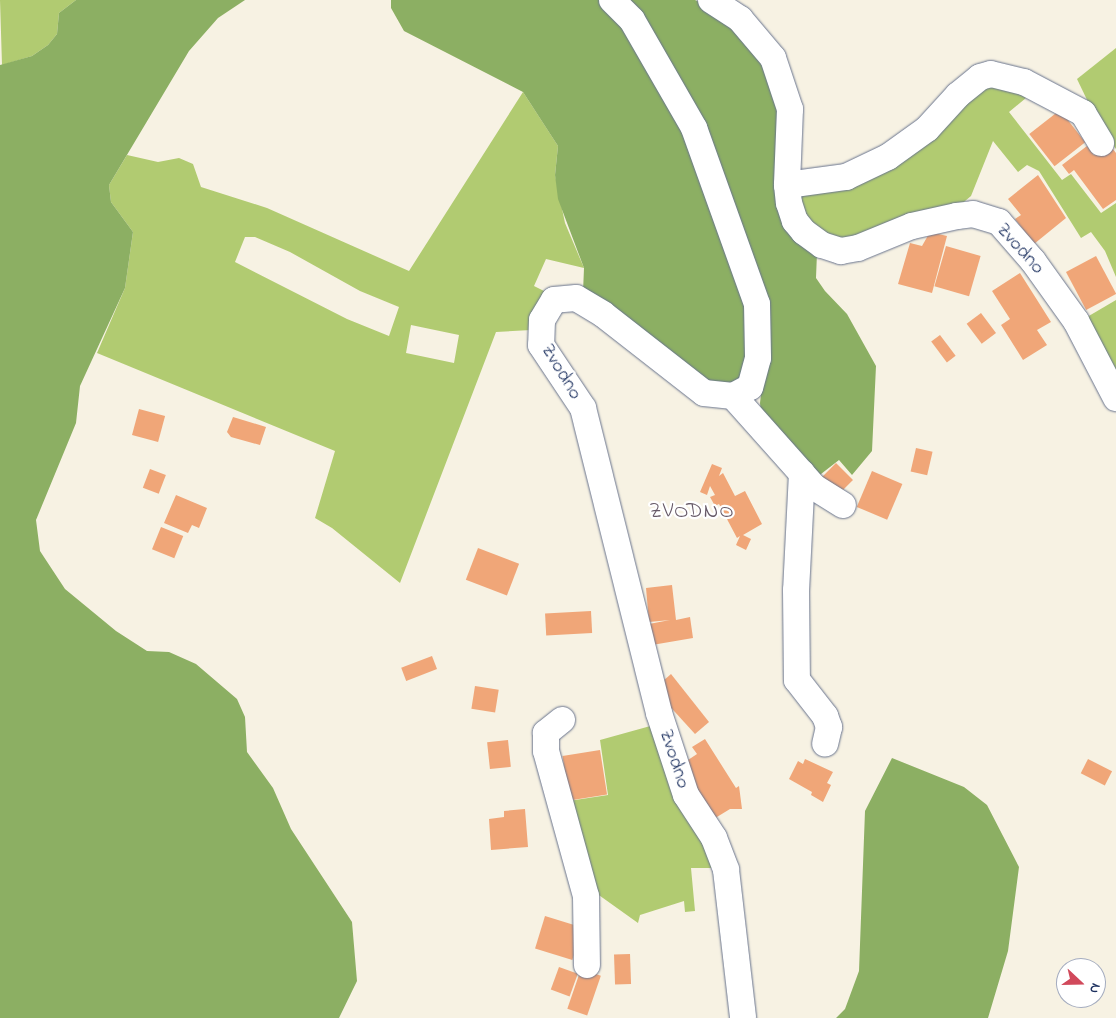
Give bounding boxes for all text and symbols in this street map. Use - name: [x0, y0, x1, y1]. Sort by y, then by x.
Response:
- street label: Zvodno: [991, 218, 1049, 280]
- street label: Zvodno: [535, 340, 587, 404]
- district label: ZVODNO: [648, 500, 736, 526]
- street label: Zvodno: [653, 726, 695, 792]
- north arrow: [1056, 958, 1106, 1008]
- text: N: [1083, 980, 1106, 996]

